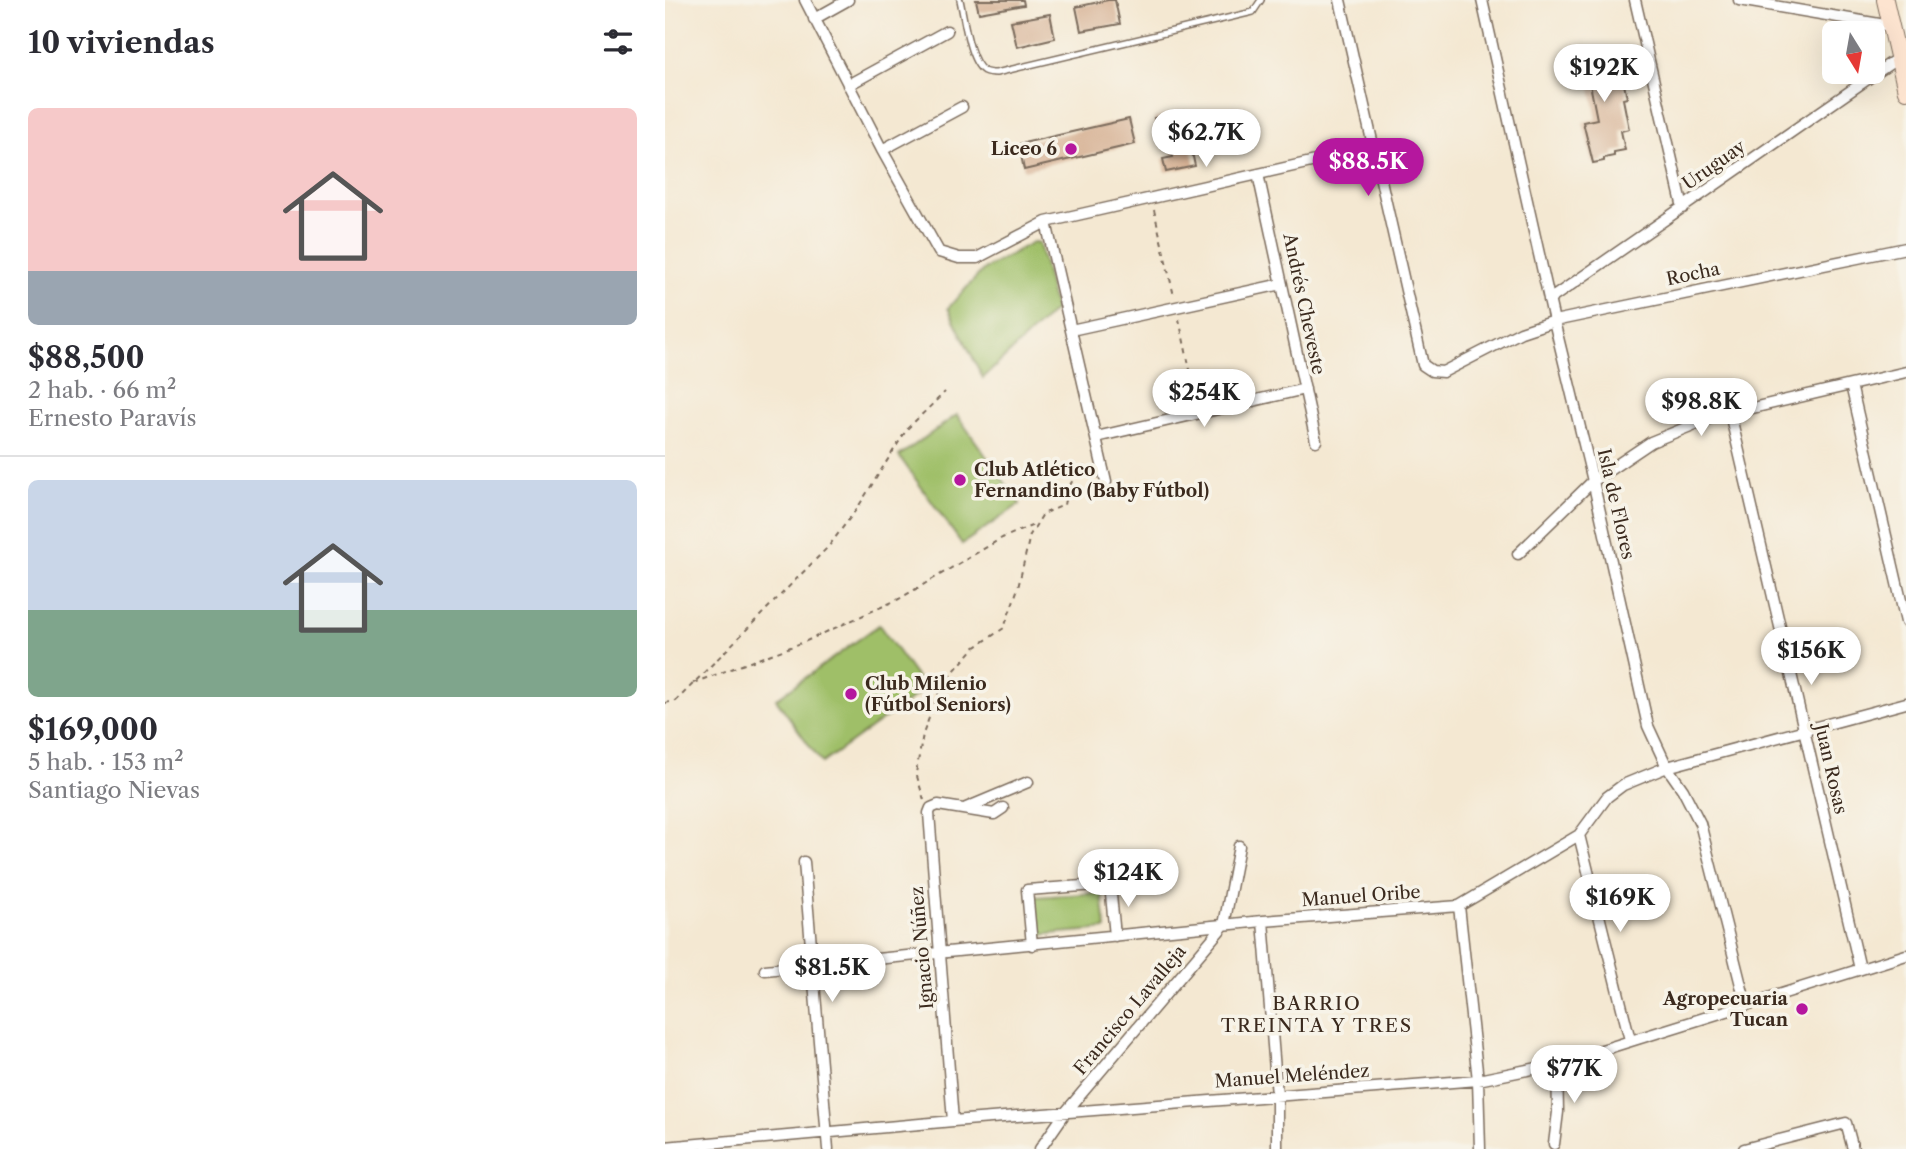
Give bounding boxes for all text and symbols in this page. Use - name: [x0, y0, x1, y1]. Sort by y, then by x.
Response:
- north arrow: [1822, 21, 1885, 84]
- map controls: [1822, 21, 1885, 84]
- icon: filters: [599, 23, 637, 61]
- text: 10 viviendas: [28, 24, 215, 61]
- pin: $192K: [1555, 44, 1653, 104]
- text: $192K: [1570, 53, 1638, 81]
- pin: $62.7K: [1149, 110, 1263, 169]
- text: $62.7K: [1168, 118, 1244, 146]
- street label: Uruguay: [1678, 135, 1750, 195]
- place label: Liceo 6: [991, 138, 1057, 160]
- pin: $88.5K: [1311, 138, 1425, 198]
- marker: Liceo 6: [1063, 141, 1079, 157]
- text: $88.5K: [1329, 147, 1407, 175]
- icon: home: [270, 153, 396, 279]
- street label: Andrés Cheveste: [1278, 230, 1330, 377]
- street label: Rocha: [1664, 257, 1722, 290]
- text: $88,500: [28, 339, 145, 376]
- pin: $254K: [1155, 370, 1253, 429]
- text: 2 hab. · 66 m²: [28, 376, 176, 404]
- text: $254K: [1168, 378, 1240, 406]
- pin: $98.8K: [1644, 378, 1758, 438]
- text: $98.8K: [1661, 387, 1741, 415]
- text: Ernesto Paravís: [28, 404, 197, 432]
- street label: Isla de Flores: [1593, 446, 1639, 562]
- place label: Club Atlético Fernandino (Baby Fútbol): [974, 459, 1209, 502]
- marker: Club Atlético Fernandino (Baby Fútbol): [952, 472, 968, 488]
- icon: home: [270, 525, 396, 651]
- pin: $156K: [1762, 628, 1860, 687]
- text: $156K: [1777, 636, 1845, 664]
- place label: Club Milenio (Fútbol Seniors): [865, 673, 1011, 716]
- marker: Club Milenio (Fútbol Seniors): [843, 686, 859, 702]
- text: $169,000: [28, 711, 158, 748]
- street label: Juan Rosas: [1809, 719, 1852, 816]
- text: 5 hab. · 153 m²: [28, 748, 184, 776]
- text: Santiago Nievas: [28, 776, 200, 804]
- pin: $124K: [1079, 850, 1177, 909]
- text: $124K: [1094, 858, 1162, 886]
- pin: $169K: [1571, 874, 1669, 934]
- street label: Manuel Oribe: [1301, 881, 1421, 911]
- text: $169K: [1585, 883, 1655, 911]
- street label: Ignacio Núñez: [906, 886, 938, 1010]
- street label: Francisco Lavalleja: [1069, 940, 1191, 1079]
- pin: $81.5K: [775, 944, 889, 1004]
- text: $81.5K: [795, 953, 869, 981]
- place label: Agropecuaria Tucan: [1662, 988, 1789, 1031]
- district label: BARRIO TREINTA Y TRES: [1221, 992, 1413, 1037]
- marker: Agropecuaria Tucan: [1794, 1001, 1810, 1017]
- pin: $77K: [1533, 1046, 1615, 1105]
- text: $77K: [1546, 1054, 1602, 1082]
- street label: Manuel Meléndez: [1214, 1060, 1370, 1092]

